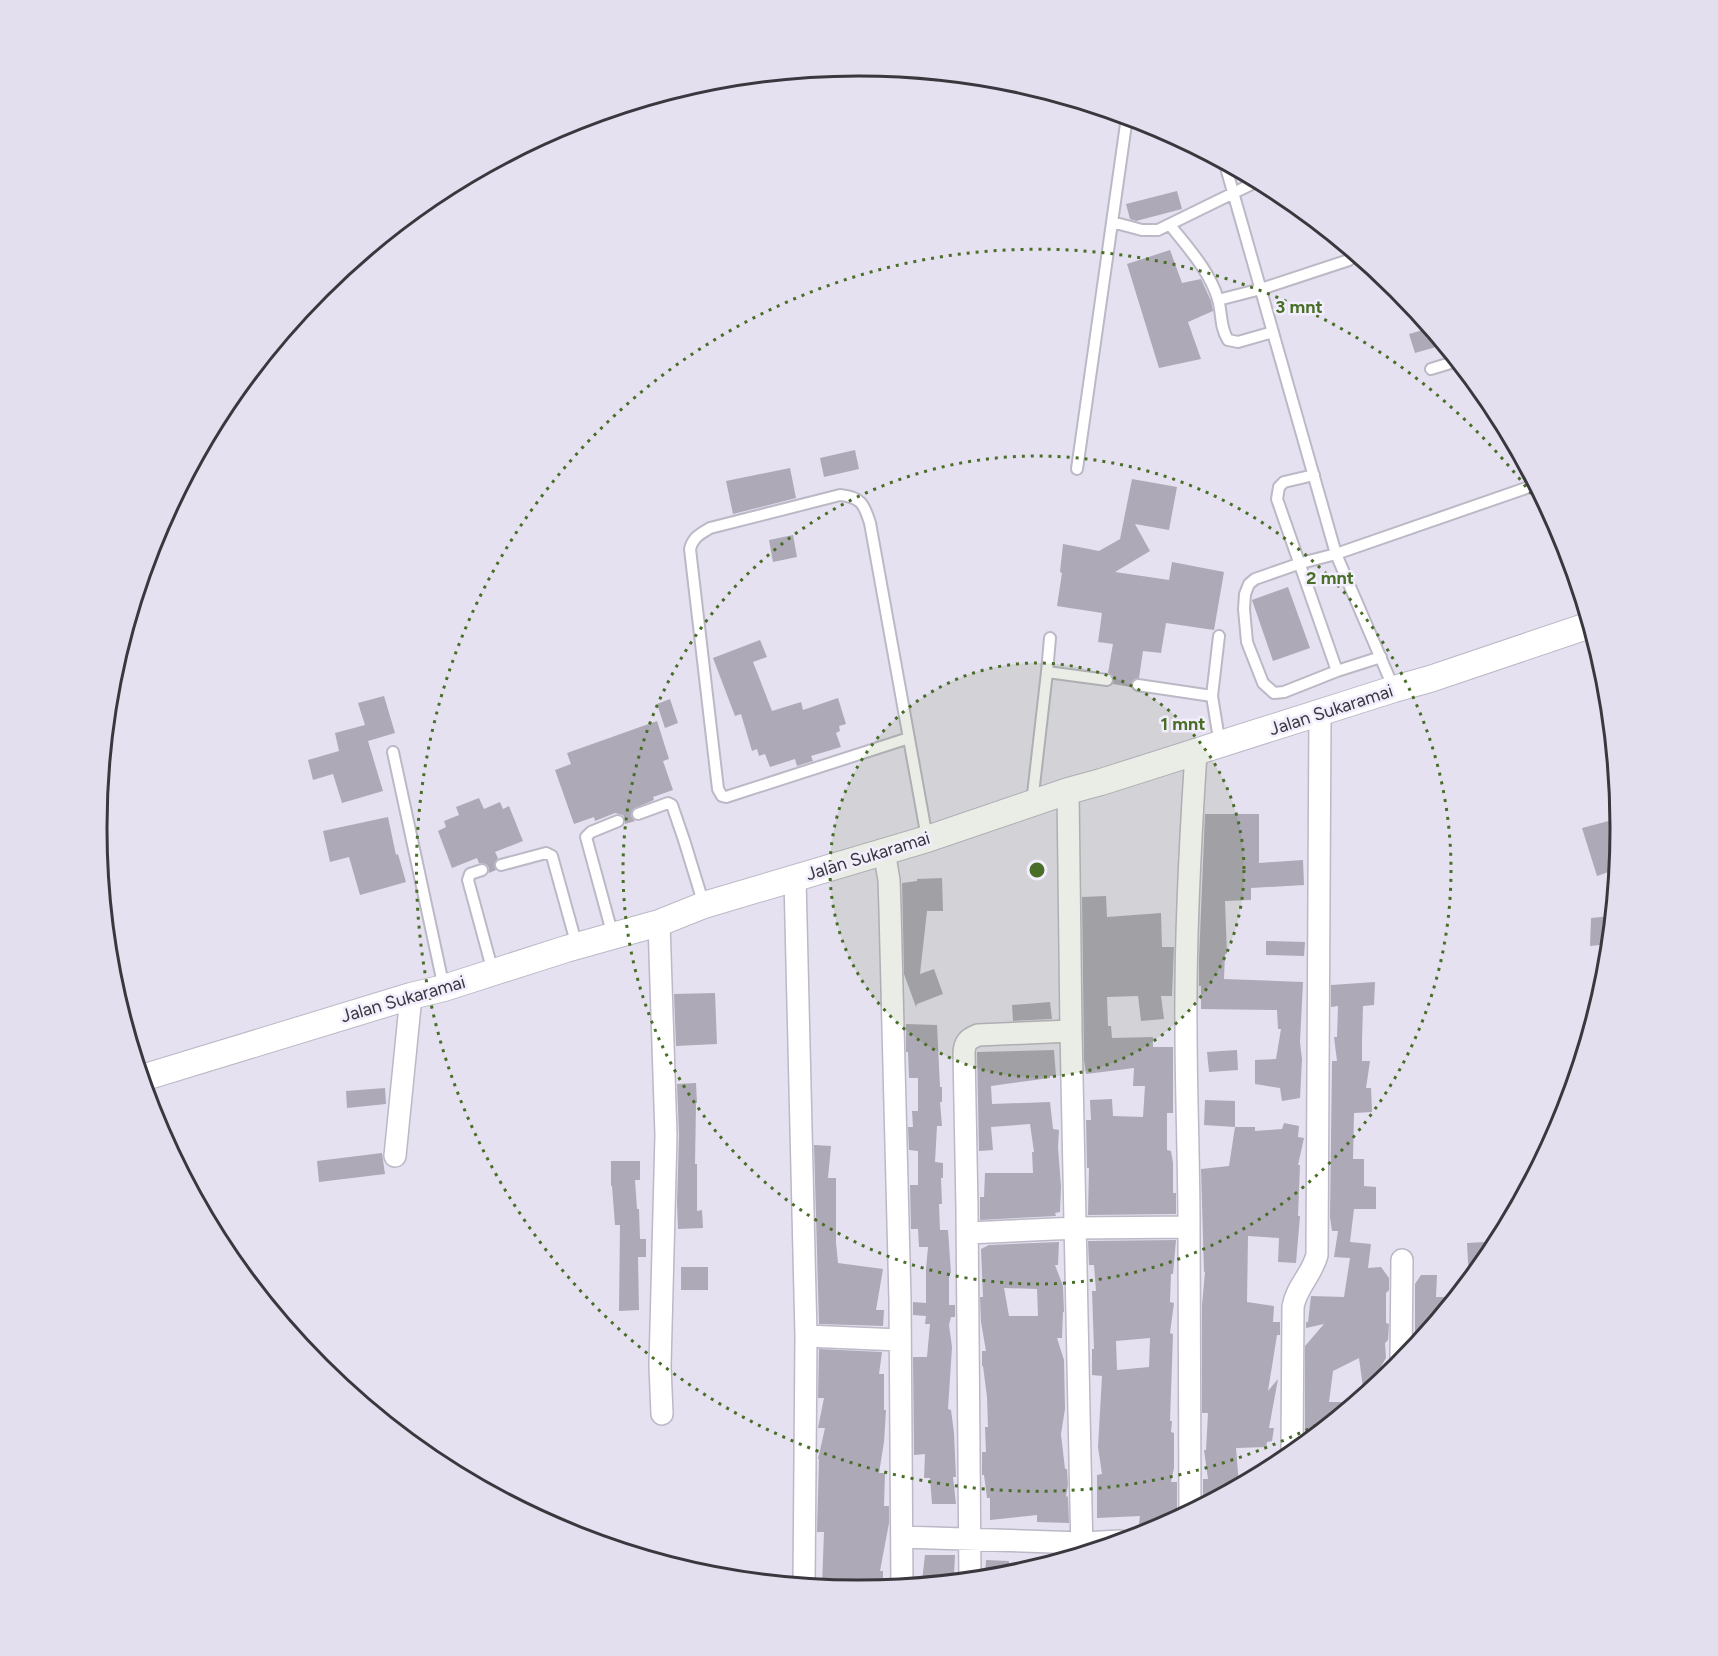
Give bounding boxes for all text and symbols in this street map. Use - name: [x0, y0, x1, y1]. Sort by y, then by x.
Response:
- text: 3 mnt: [1275, 296, 1323, 318]
- text: 2 mnt: [1306, 567, 1354, 589]
- street label: Jalan Sukaramai: [1266, 680, 1396, 740]
- text: 1 mnt: [1160, 713, 1206, 735]
- street label: Jalan Sukaramai: [803, 827, 933, 885]
- centre of rings: [1027, 860, 1047, 880]
- street label: Jalan Sukaramai: [338, 971, 468, 1027]

